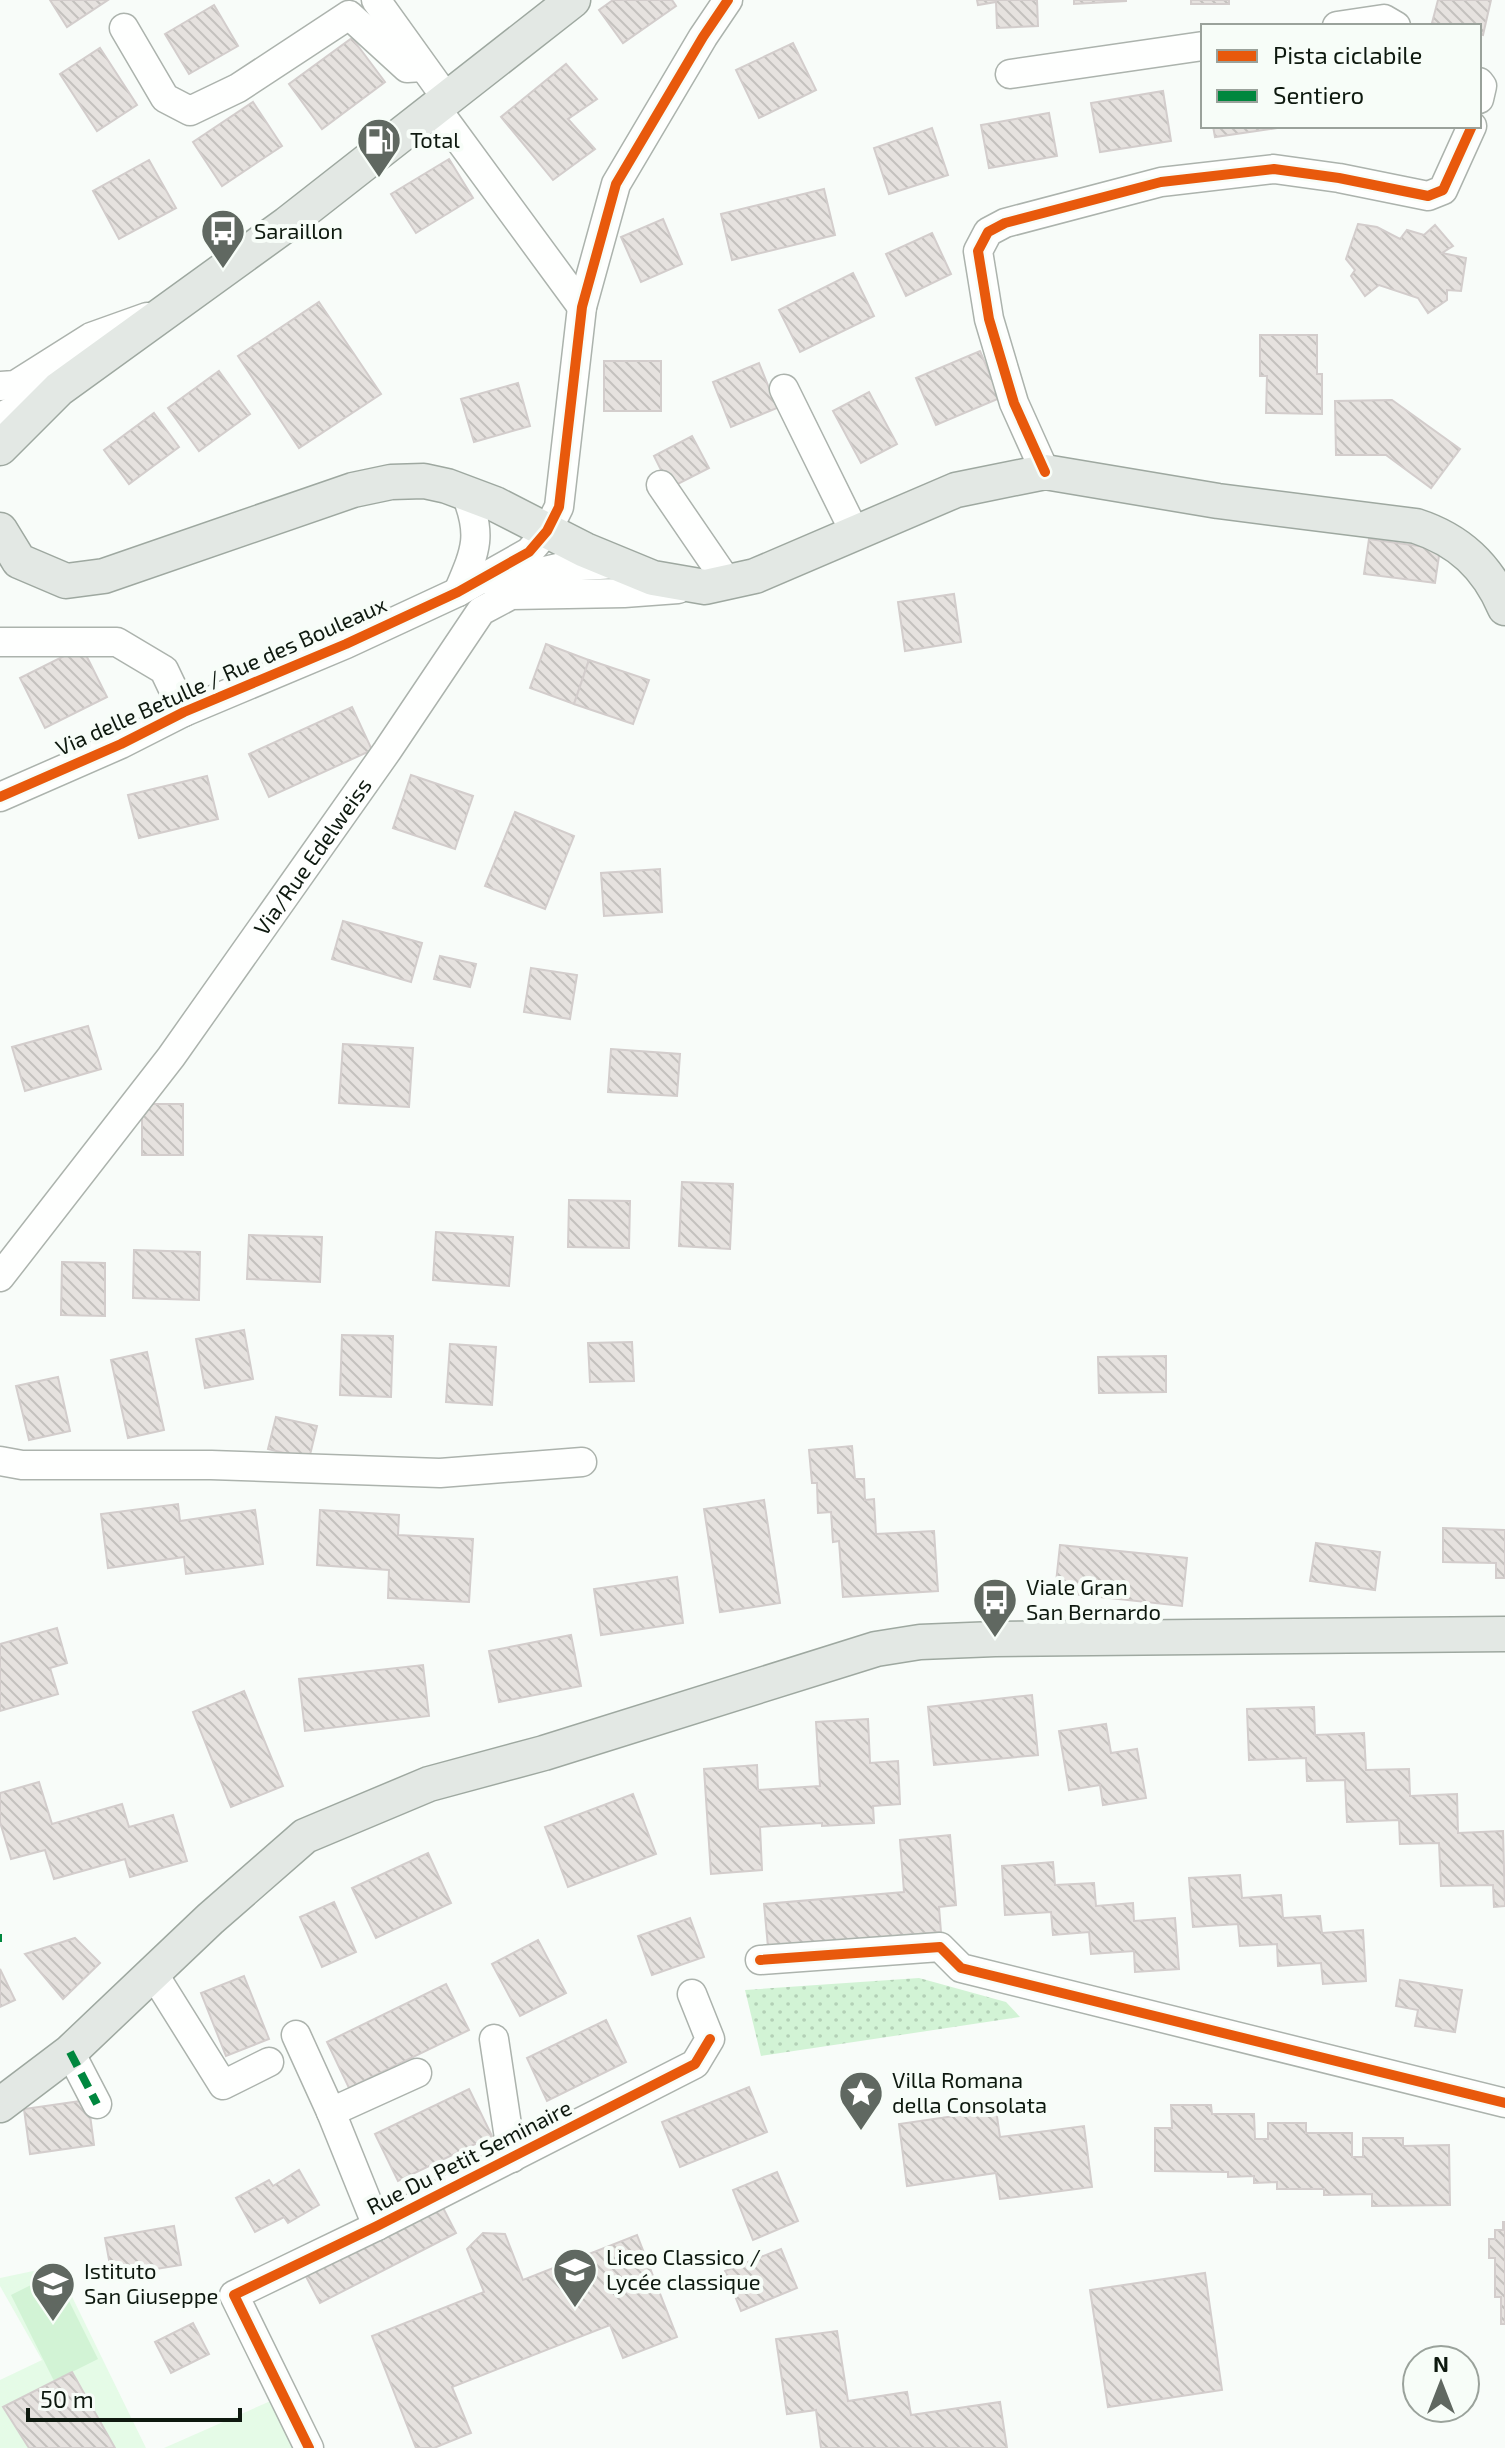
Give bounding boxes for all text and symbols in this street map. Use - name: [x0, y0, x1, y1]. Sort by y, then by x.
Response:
- legend: [1201, 24, 1481, 128]
- text: Pista ciclabile: [1273, 40, 1422, 69]
- text: Sentiero: [1273, 80, 1364, 109]
- fuel station icon: Total: [355, 116, 403, 179]
- place label: Total: [410, 126, 460, 152]
- bus stop icon: Saraillon: [199, 207, 247, 270]
- place label: Saraillon: [254, 217, 343, 243]
- street label: Via delle Betulle / Rue des Bouleaux: [51, 590, 390, 760]
- street label: Via/Rue Edelweiss: [247, 773, 376, 939]
- place label: Viale Gran San Bernardo: [1026, 1573, 1161, 1624]
- bus stop icon: Viale Gran San Bernardo: [971, 1576, 1019, 1639]
- place label: Villa Romana della Consolata: [892, 2066, 1047, 2117]
- place icon: Villa Romana della Consolata: [837, 2069, 885, 2132]
- street label: Rue Du Petit Seminaire: [362, 2093, 575, 2219]
- place label: Liceo Classico / Lycée classique: [606, 2243, 761, 2294]
- school or university icon: Liceo Classico / Lycée classique: [551, 2246, 599, 2309]
- place label: Istituto San Giuseppe: [84, 2257, 218, 2308]
- school or university icon: Istituto San Giuseppe: [29, 2260, 77, 2323]
- north arrow: [1401, 2344, 1481, 2424]
- text: N: [1433, 2350, 1449, 2376]
- scale bar: [28, 2372, 240, 2422]
- text: 50 m: [40, 2384, 94, 2413]

